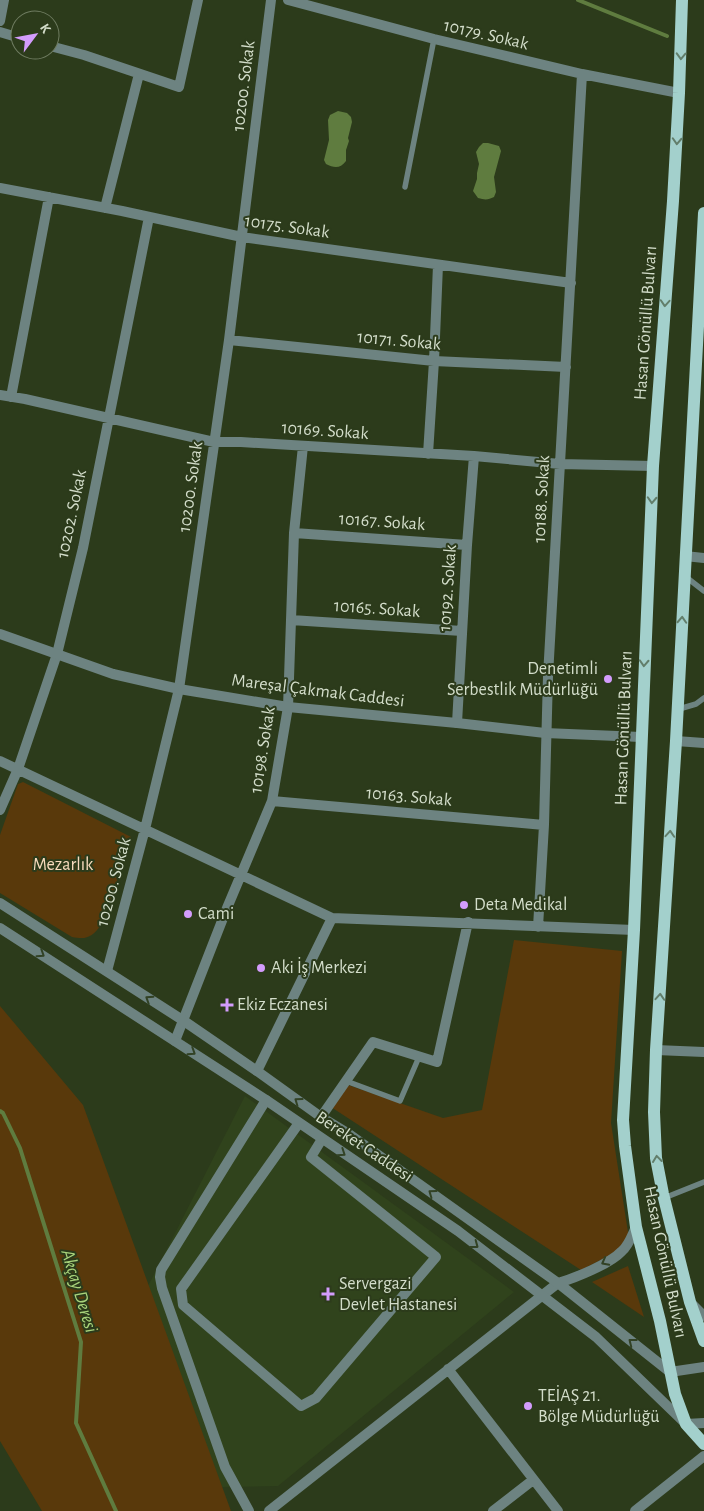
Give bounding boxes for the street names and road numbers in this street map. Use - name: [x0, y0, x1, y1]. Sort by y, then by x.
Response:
- street label: 10179. Sokak: [442, 17, 531, 54]
- street label: 10200. Sokak: [230, 39, 259, 132]
- street label: 10175. Sokak: [243, 212, 331, 242]
- street label: Hasan Gönüllü Bulvarı: [632, 245, 660, 401]
- street label: 10171. Sokak: [356, 328, 442, 354]
- street label: 10169. Sokak: [281, 419, 370, 443]
- street label: 10200. Sokak: [176, 440, 206, 533]
- street label: 10188. Sokak: [531, 454, 553, 543]
- street label: 10202. Sokak: [54, 467, 90, 560]
- street label: 10167. Sokak: [338, 510, 426, 534]
- street label: 10192. Sokak: [436, 543, 460, 632]
- street label: 10165. Sokak: [333, 597, 421, 621]
- street label: Hasan Gönüllü Bulvarı: [612, 650, 636, 806]
- street label: Mareşal Çakmak Caddesi: [231, 671, 405, 711]
- street label: 10198. Sokak: [247, 705, 279, 795]
- street label: 10163. Sokak: [365, 784, 454, 810]
- street label: 10200. Sokak: [93, 835, 135, 928]
- street label: Bereket Caddesi: [312, 1108, 416, 1186]
- street label: Hasan Gönüllü Bulvarı: [640, 1184, 690, 1340]

